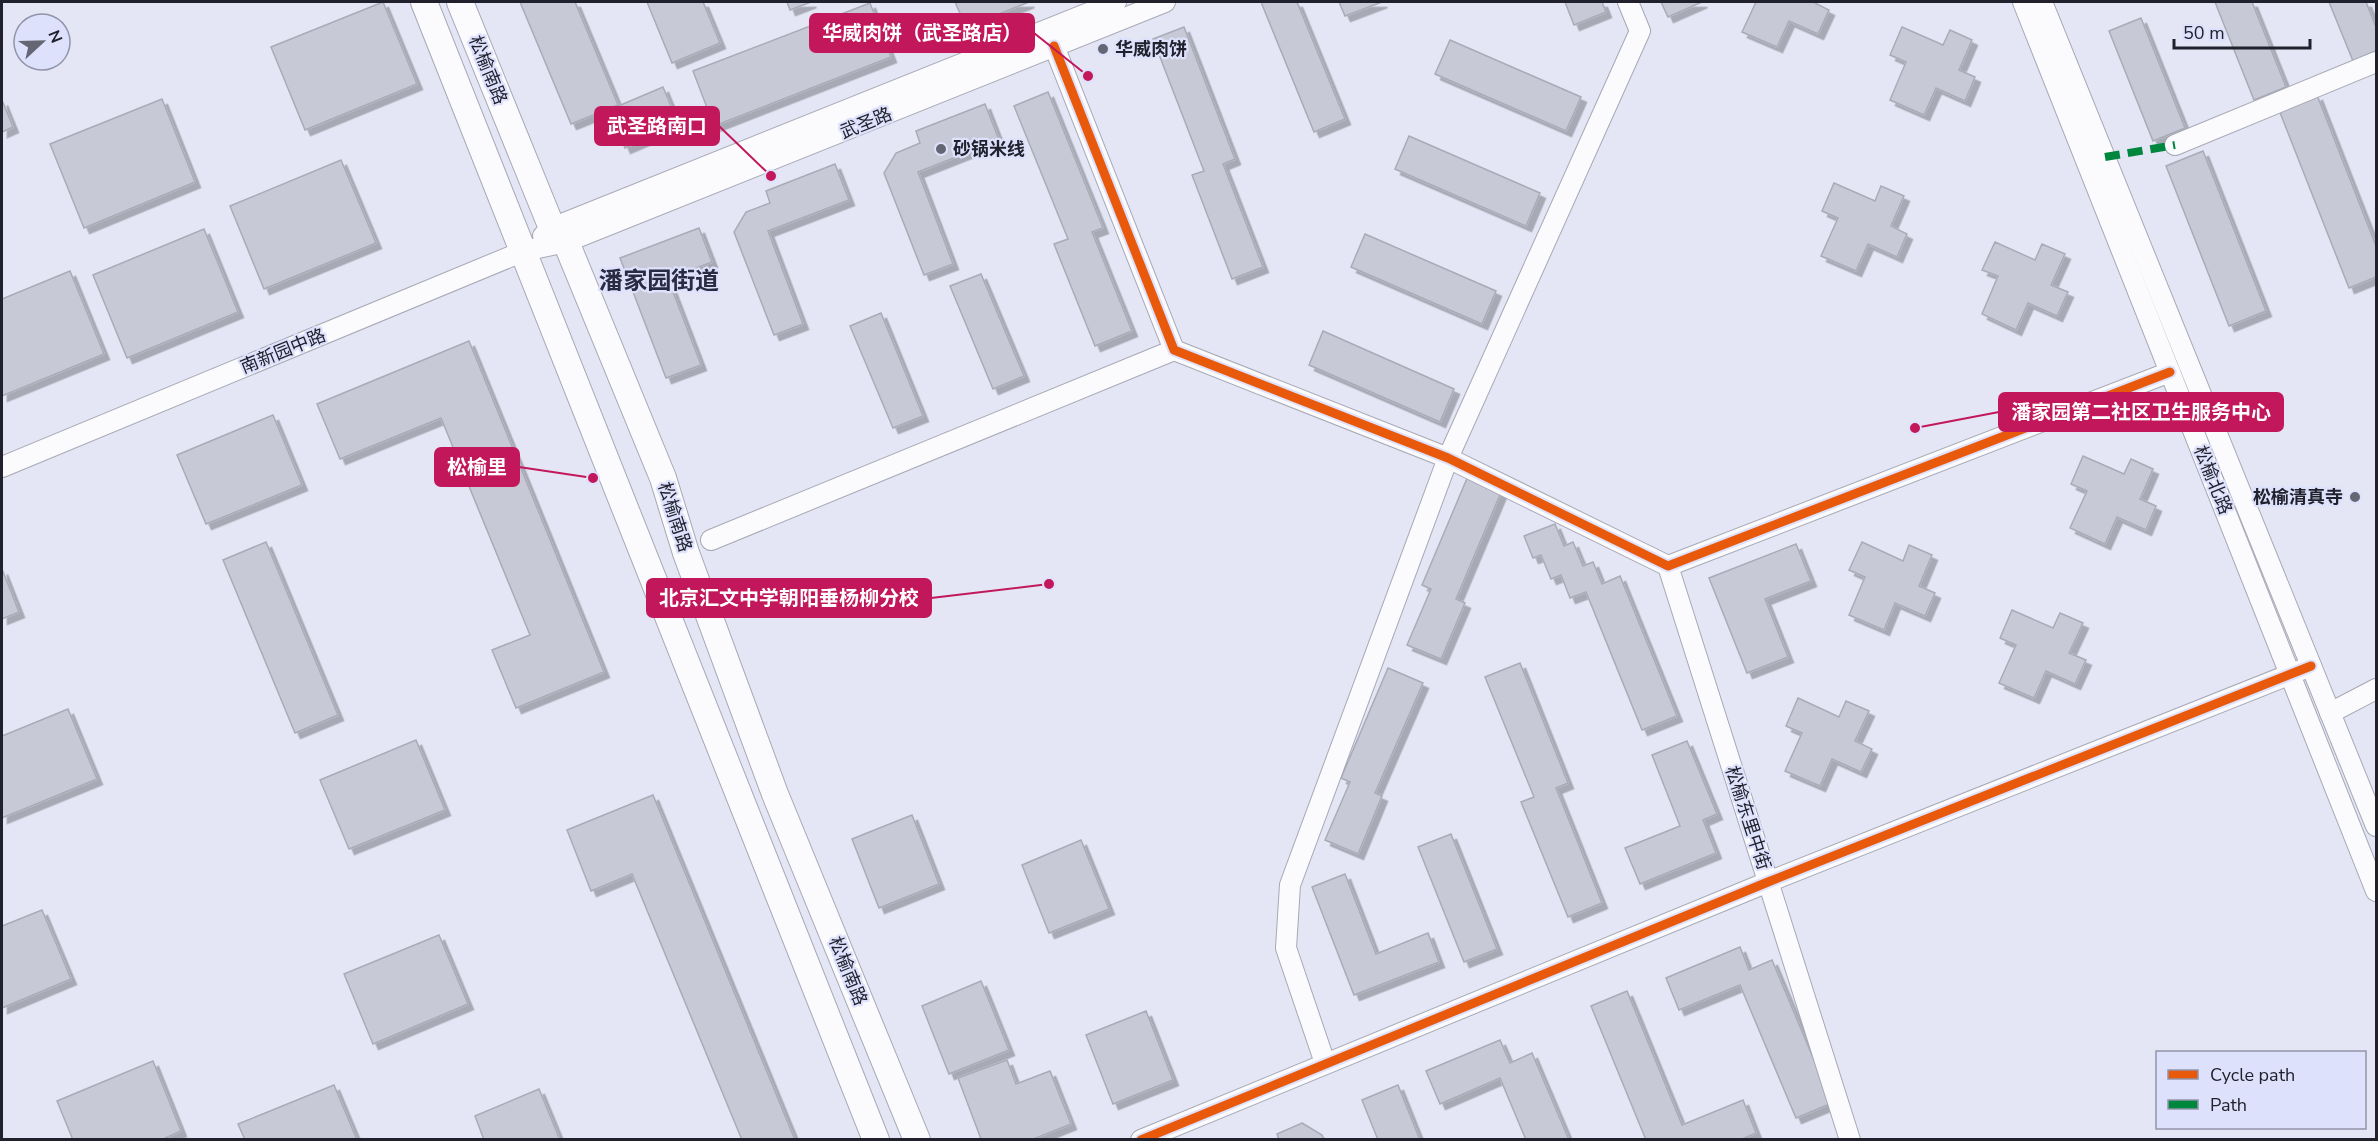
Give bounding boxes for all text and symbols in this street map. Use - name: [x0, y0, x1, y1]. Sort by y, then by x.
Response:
- north arrow: [12, 12, 72, 72]
- scale bar: [2174, 12, 2310, 50]
- callout: 华威肉饼（武圣路店）: [810, 14, 1034, 52]
- text: 华威肉饼（武圣路店）: [822, 20, 1022, 47]
- text: 50 m: [2183, 21, 2225, 45]
- text: N: [43, 27, 67, 46]
- street label: 松榆南路: [463, 32, 513, 108]
- place label: 华威肉饼: [1115, 37, 1187, 61]
- marker: 华威肉饼: [1096, 42, 1110, 56]
- street label: 武圣路: [836, 102, 896, 144]
- callout: 武圣路南口: [595, 107, 719, 145]
- text: 武圣路南口: [607, 113, 707, 140]
- place label: 砂锅米线: [953, 137, 1025, 161]
- marker: 砂锅米线: [934, 142, 948, 156]
- district label: 潘家园街道: [599, 265, 719, 297]
- street label: 南新园中路: [237, 323, 329, 379]
- callout: 潘家园第二社区卫生服务中心: [1999, 393, 2283, 431]
- text: 潘家园第二社区卫生服务中心: [2011, 399, 2271, 426]
- street label: 松榆北路: [2188, 442, 2238, 518]
- callout: 松榆里: [435, 448, 519, 486]
- text: 松榆里: [447, 454, 507, 481]
- street label: 松榆南路: [652, 479, 698, 555]
- place label: 松榆清真寺: [2253, 485, 2343, 509]
- marker: 松榆清真寺: [2348, 490, 2362, 504]
- callout: 北京汇文中学朝阳垂杨柳分校: [647, 579, 931, 617]
- text: 北京汇文中学朝阳垂杨柳分校: [659, 585, 919, 612]
- street label: 松榆东里中街: [1720, 763, 1776, 873]
- street label: 松榆南路: [823, 933, 873, 1009]
- legend: [2156, 1051, 2366, 1129]
- text: Cycle path: [2210, 1063, 2295, 1087]
- text: Path: [2210, 1093, 2247, 1117]

